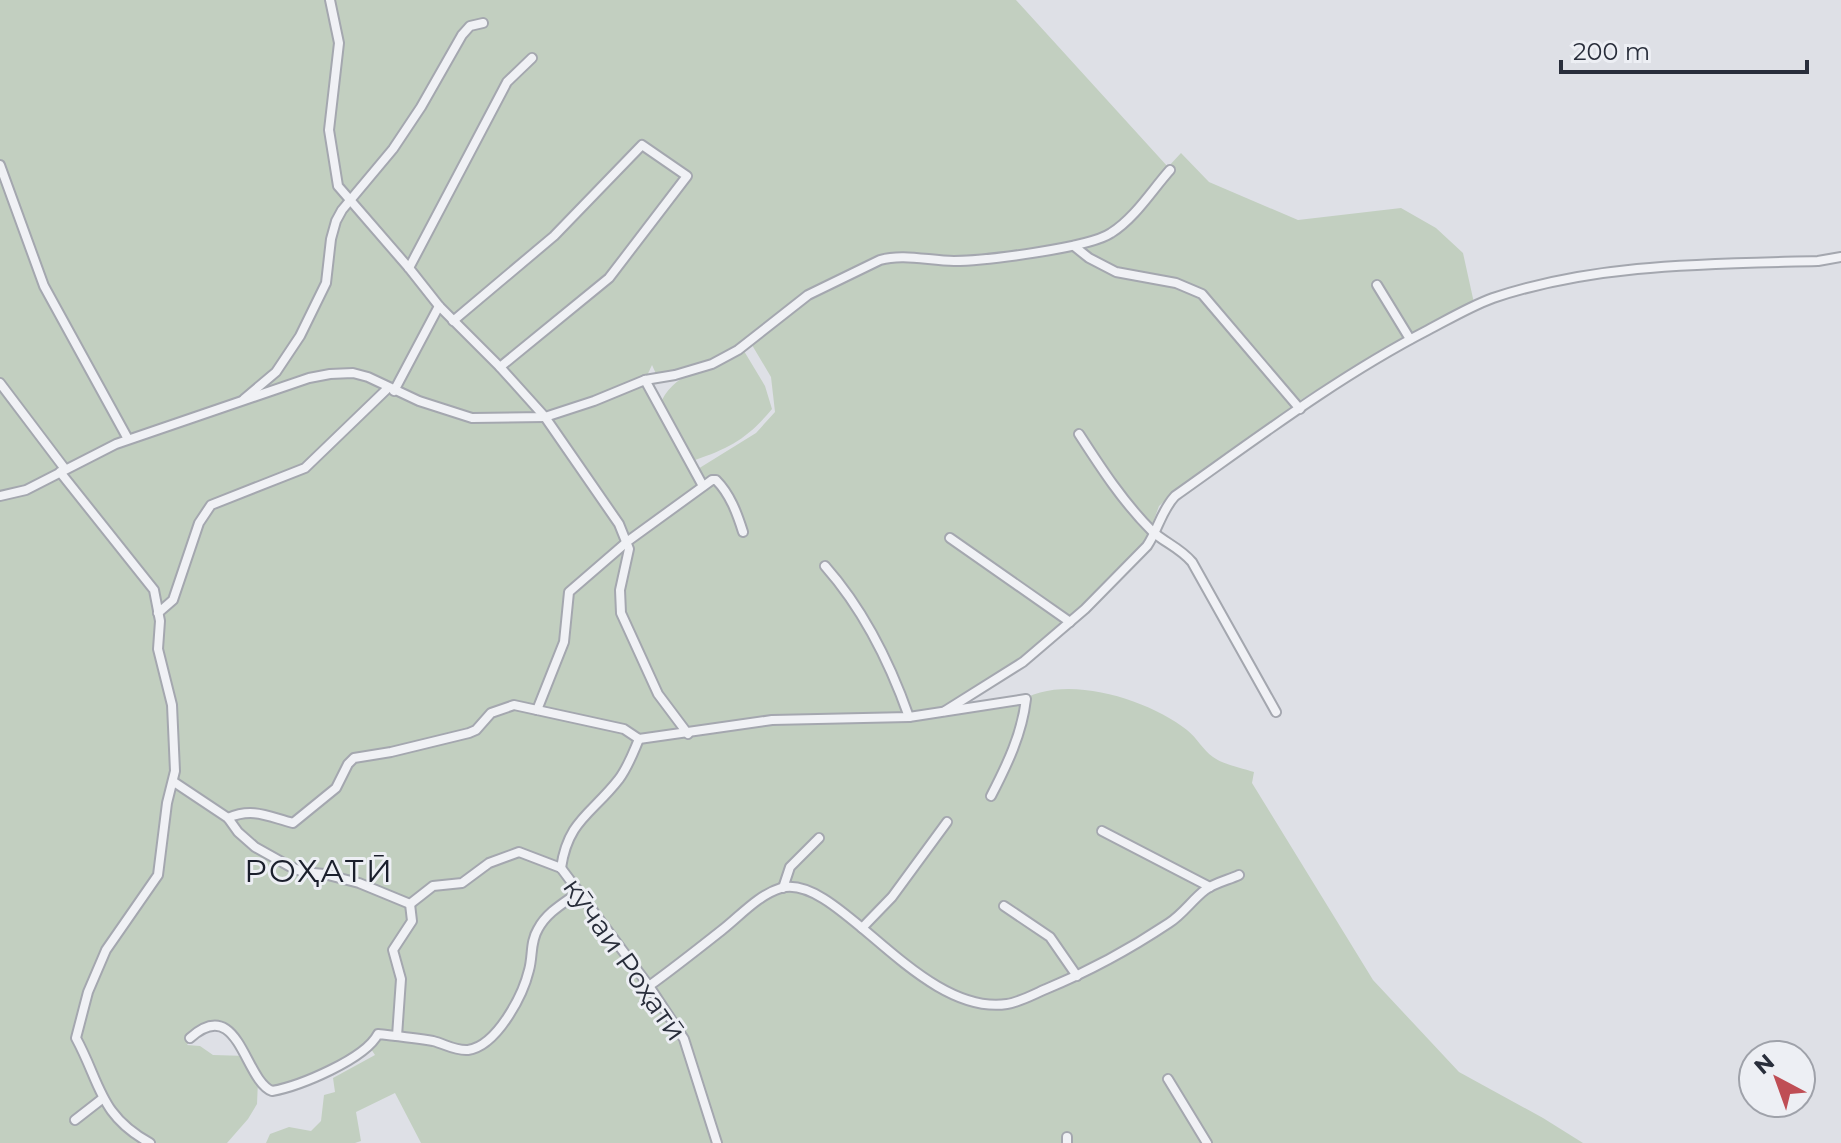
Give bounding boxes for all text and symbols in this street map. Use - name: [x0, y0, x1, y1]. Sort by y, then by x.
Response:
- scale bar: [1561, 24, 1807, 74]
- text: 200 m: [1573, 37, 1650, 66]
- district label: РОҲАТӢ: [244, 851, 394, 890]
- street label: кӯчаи Роҳатӣ: [556, 871, 694, 1047]
- north arrow: [1737, 1039, 1817, 1119]
- text: N: [1749, 1048, 1780, 1080]

